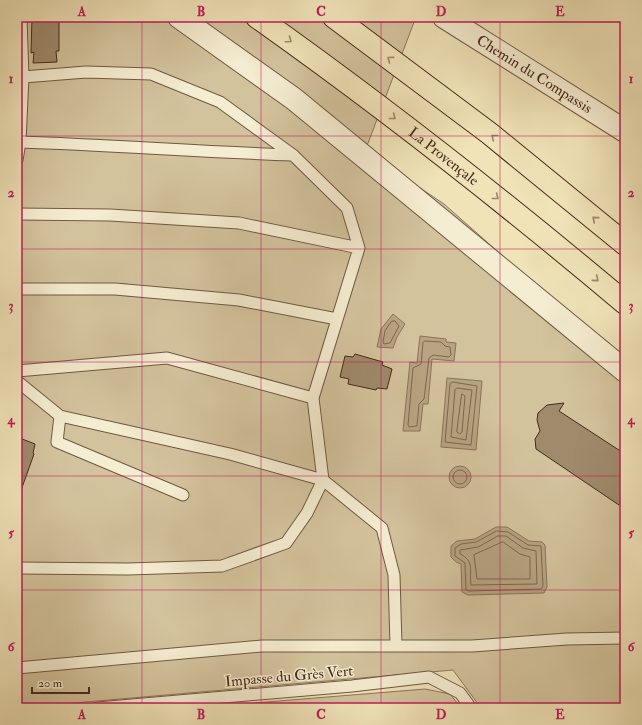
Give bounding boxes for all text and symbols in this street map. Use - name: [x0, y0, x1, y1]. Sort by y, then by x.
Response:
- text: A: [77, 4, 87, 20]
- text: B: [197, 4, 205, 20]
- text: C: [316, 4, 326, 20]
- text: D: [436, 4, 447, 20]
- text: E: [555, 4, 565, 20]
- street label: Chemin du Compassis: [473, 31, 596, 118]
- one-way arrow: [285, 35, 292, 43]
- one-way arrow: [388, 56, 395, 63]
- text: 1: [9, 71, 14, 87]
- text: 1: [629, 71, 634, 87]
- one-way arrow: [389, 112, 396, 119]
- street label: La Provençale: [405, 123, 483, 190]
- one-way arrow: [491, 135, 499, 142]
- text: 2: [8, 185, 15, 201]
- text: 2: [628, 185, 635, 201]
- one-way arrow: [491, 192, 498, 199]
- one-way arrow: [592, 216, 600, 223]
- one-way arrow: [592, 275, 599, 282]
- text: 3: [9, 298, 14, 314]
- text: 3: [629, 298, 634, 314]
- text: 4: [6, 412, 15, 428]
- text: 4: [626, 412, 635, 428]
- text: 5: [8, 525, 14, 541]
- text: 5: [628, 525, 634, 541]
- text: 6: [8, 639, 16, 655]
- text: 6: [628, 639, 636, 655]
- street label: Impasse du Grès Vert: [224, 661, 354, 693]
- scale bar: [32, 669, 89, 695]
- text: 20 m: [38, 676, 63, 691]
- text: A: [77, 707, 87, 723]
- text: B: [197, 707, 205, 723]
- text: C: [316, 707, 326, 723]
- text: D: [436, 707, 447, 723]
- text: E: [555, 707, 565, 723]

